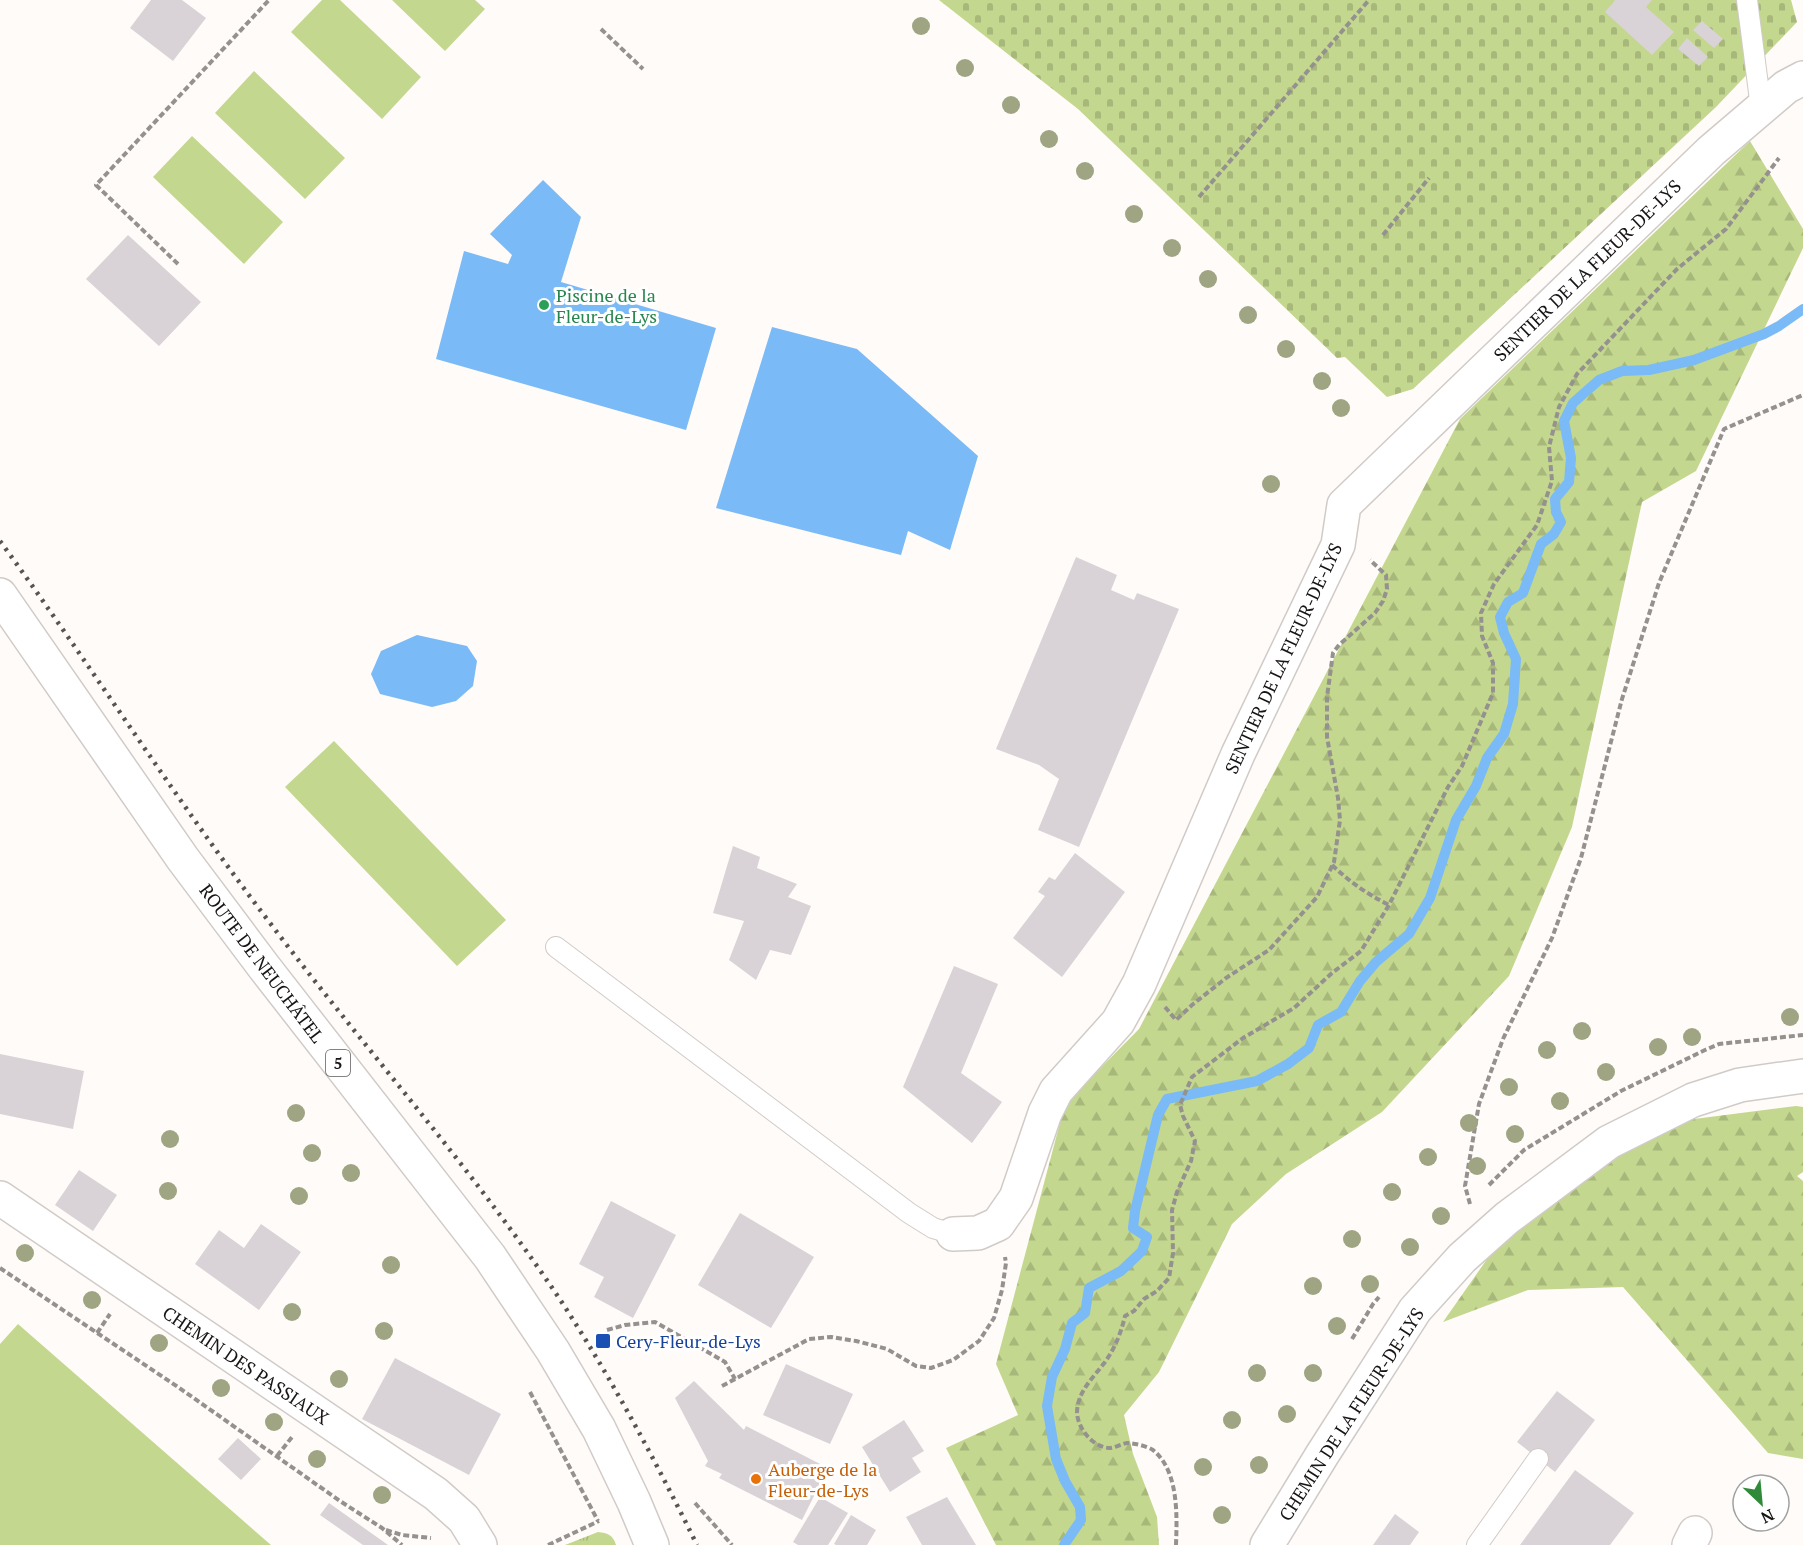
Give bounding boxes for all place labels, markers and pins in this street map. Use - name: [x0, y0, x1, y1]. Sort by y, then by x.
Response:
- place label: Piscine de la Fleur-de-Lys: [556, 283, 657, 328]
- marker: Piscine de la Fleur-de-Lys: [537, 298, 551, 312]
- place label: Cery-Fleur-de-Lys: [616, 1329, 761, 1353]
- marker: Cery-Fleur-de-Lys: [594, 1332, 612, 1350]
- place label: Auberge de la Fleur-de-Lys: [768, 1457, 877, 1502]
- marker: Auberge de la Fleur-de-Lys: [749, 1472, 763, 1486]

